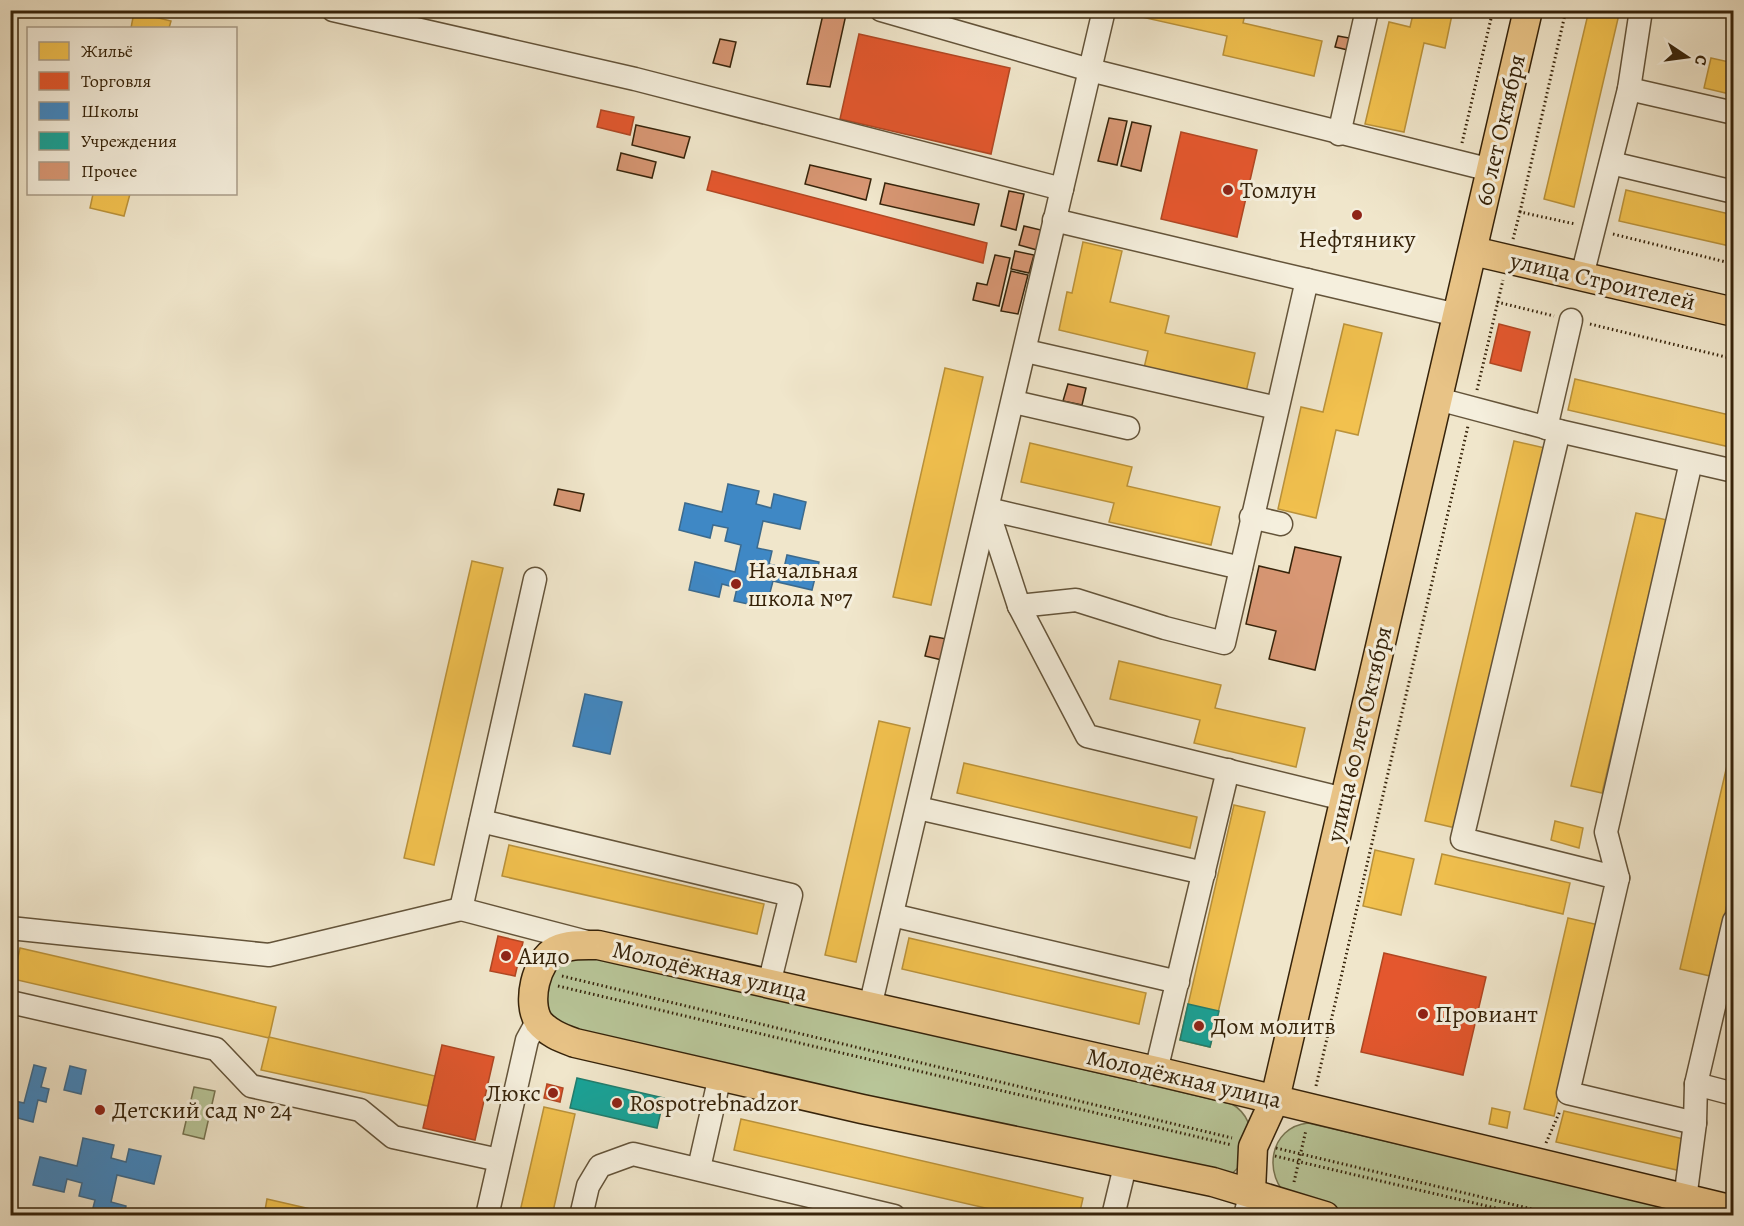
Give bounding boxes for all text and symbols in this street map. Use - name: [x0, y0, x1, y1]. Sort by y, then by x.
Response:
- legend: [27, 27, 237, 195]
- north arrow: [1657, 27, 1717, 87]
- text: Жильё: [81, 39, 133, 63]
- street label: 60 лет Октября: [1467, 51, 1533, 209]
- text: С: [1689, 53, 1712, 68]
- text: Торговля: [81, 69, 151, 93]
- text: Школы: [81, 99, 139, 123]
- text: Учреждения: [81, 129, 177, 153]
- text: Прочее: [81, 159, 137, 183]
- place label: Томлун: [1240, 174, 1317, 206]
- marker: Томлун: [1221, 183, 1235, 197]
- marker: Нефтянику: [1350, 208, 1364, 222]
- place label: Нефтянику: [1299, 223, 1416, 255]
- street label: улица Строителей: [1506, 244, 1699, 318]
- place label: Начальная школа №7: [748, 554, 858, 614]
- marker: Начальная школа №7: [729, 577, 743, 591]
- street label: улица 60 лет Октября: [1318, 623, 1399, 846]
- street label: Молодёжная улица: [609, 933, 811, 1009]
- place label: Аидо: [517, 940, 570, 972]
- marker: Аидо: [499, 949, 513, 963]
- place label: Провиант: [1435, 998, 1538, 1030]
- marker: Провиант: [1416, 1007, 1430, 1021]
- place label: Дом молитв: [1211, 1010, 1336, 1042]
- marker: Дом молитв: [1192, 1019, 1206, 1033]
- street label: Молодёжная улица: [1083, 1040, 1285, 1116]
- place label: Люкс: [486, 1077, 541, 1109]
- marker: Люкс: [546, 1086, 560, 1100]
- place label: Rospotrebnadzor: [629, 1087, 798, 1119]
- place label: Детский сад № 24: [112, 1094, 292, 1126]
- marker: Rospotrebnadzor: [610, 1096, 624, 1110]
- marker: Детский сад № 24: [93, 1103, 107, 1117]

